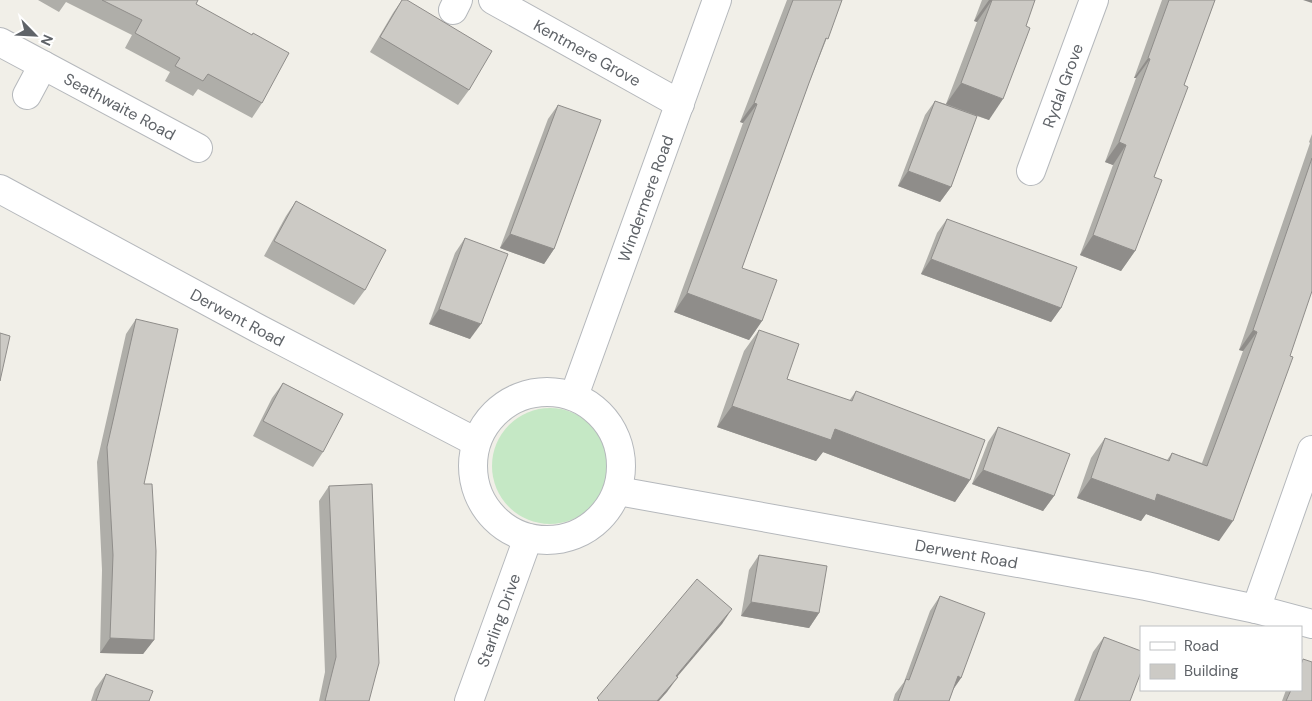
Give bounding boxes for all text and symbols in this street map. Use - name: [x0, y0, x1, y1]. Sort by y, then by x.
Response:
- north arrow: [10, 10, 60, 60]
- street label: Kentmere Grove: [530, 15, 645, 91]
- text: N: [37, 32, 57, 49]
- street label: Rydal Grove: [1038, 41, 1088, 131]
- street label: Seathwaite Road: [60, 68, 179, 145]
- street label: Windermere Road: [613, 132, 678, 265]
- street label: Derwent Road: [187, 284, 288, 352]
- street label: Derwent Road: [913, 535, 1019, 574]
- street label: Starling Drive: [472, 571, 525, 670]
- legend: [1140, 626, 1302, 691]
- text: Road: [1184, 636, 1219, 656]
- text: Building: [1184, 661, 1239, 681]

